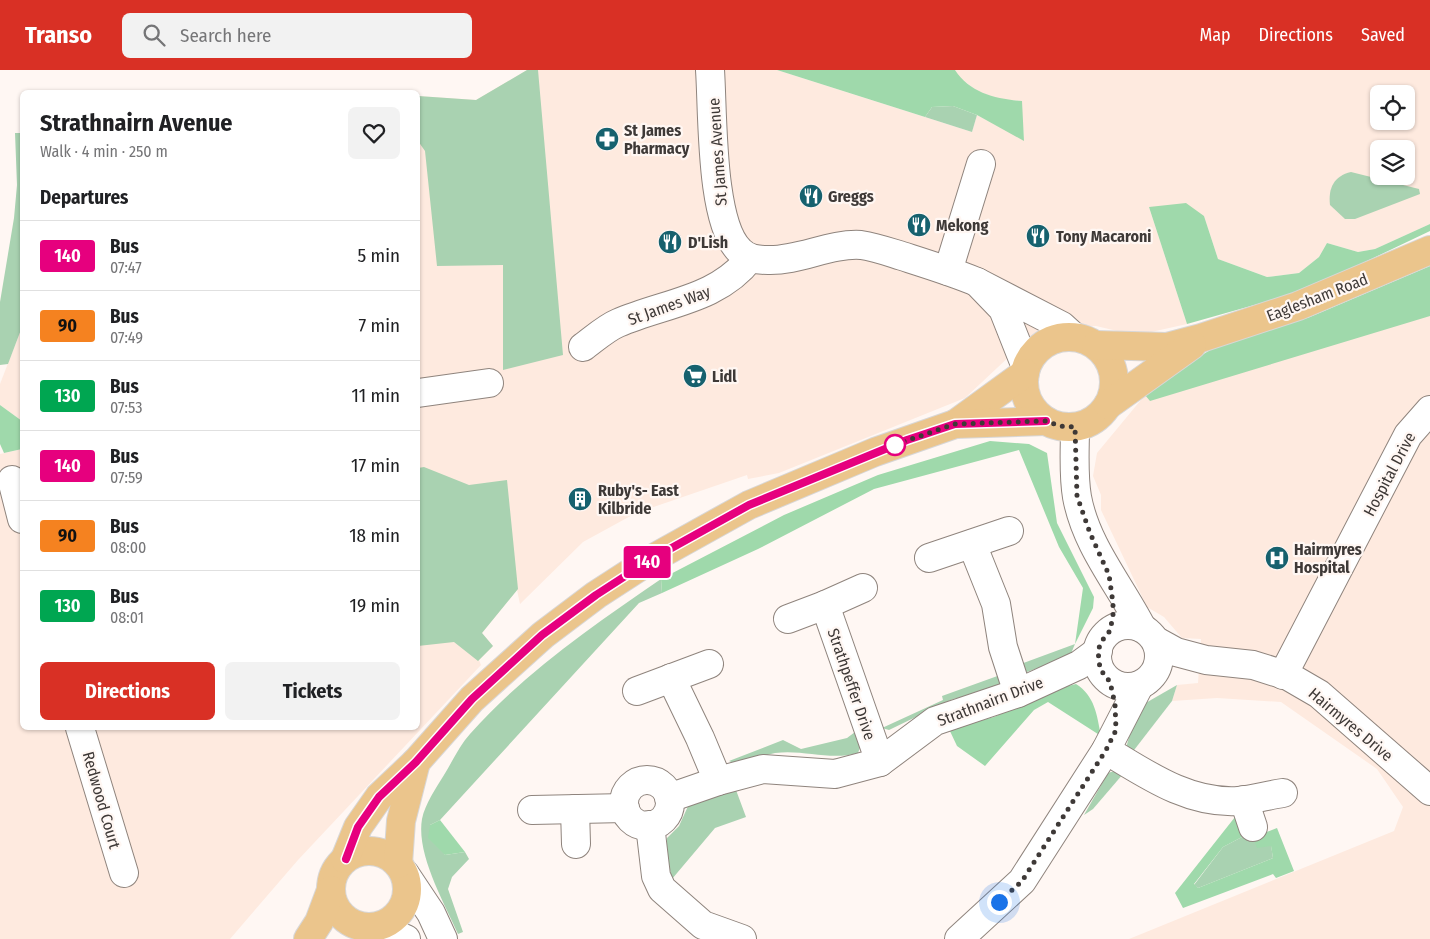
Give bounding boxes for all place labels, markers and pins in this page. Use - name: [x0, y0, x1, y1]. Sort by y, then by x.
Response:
- place label: St James Pharmacy: [624, 121, 690, 158]
- pharmacy icon: St James Pharmacy: [594, 126, 620, 152]
- restaurant icon: Greggs: [798, 183, 824, 209]
- place label: Greggs: [828, 187, 874, 206]
- restaurant icon: Mekong: [906, 212, 932, 238]
- place label: Mekong: [936, 216, 988, 235]
- restaurant icon: Tony Macaroni: [1025, 223, 1051, 249]
- place label: Tony Macaroni: [1056, 227, 1151, 246]
- restaurant icon: D'Lish: [657, 229, 683, 255]
- place label: D'Lish: [688, 233, 728, 252]
- supermarket icon: Lidl: [682, 363, 708, 389]
- place label: Lidl: [712, 367, 737, 386]
- unlabelled marker: [884, 434, 906, 456]
- place label: Ruby's- East Kilbride: [598, 481, 679, 518]
- building icon: Ruby's- East Kilbride: [567, 486, 593, 512]
- place label: Hairmyres Hospital: [1294, 540, 1362, 577]
- hospital icon: Hairmyres Hospital: [1264, 545, 1290, 571]

